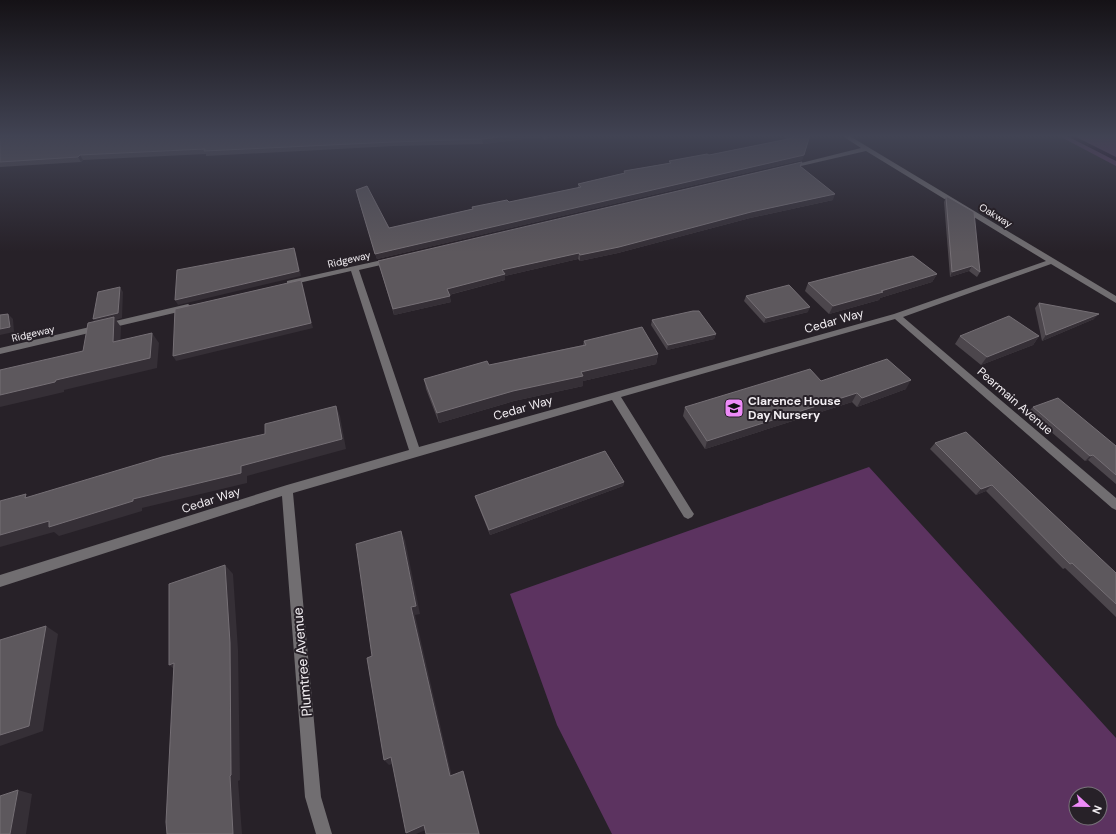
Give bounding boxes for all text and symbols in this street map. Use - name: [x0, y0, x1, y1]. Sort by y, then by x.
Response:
- street label: Oakway: [977, 200, 1015, 231]
- street label: Ridgeway: [326, 248, 372, 271]
- street label: Cedar Way: [802, 305, 866, 337]
- street label: Ridgeway: [10, 322, 56, 345]
- street label: Pearmain Avenue: [974, 364, 1056, 438]
- street label: Cedar Way: [491, 392, 555, 424]
- place label: Clarence House Day Nursery: [748, 393, 841, 423]
- school or university icon: Clarence House Day Nursery: [723, 397, 745, 419]
- street label: Cedar Way: [179, 483, 243, 517]
- street label: Plumtree Avenue: [288, 607, 316, 717]
- north arrow: [1068, 786, 1108, 826]
- text: N: [1089, 803, 1105, 816]

